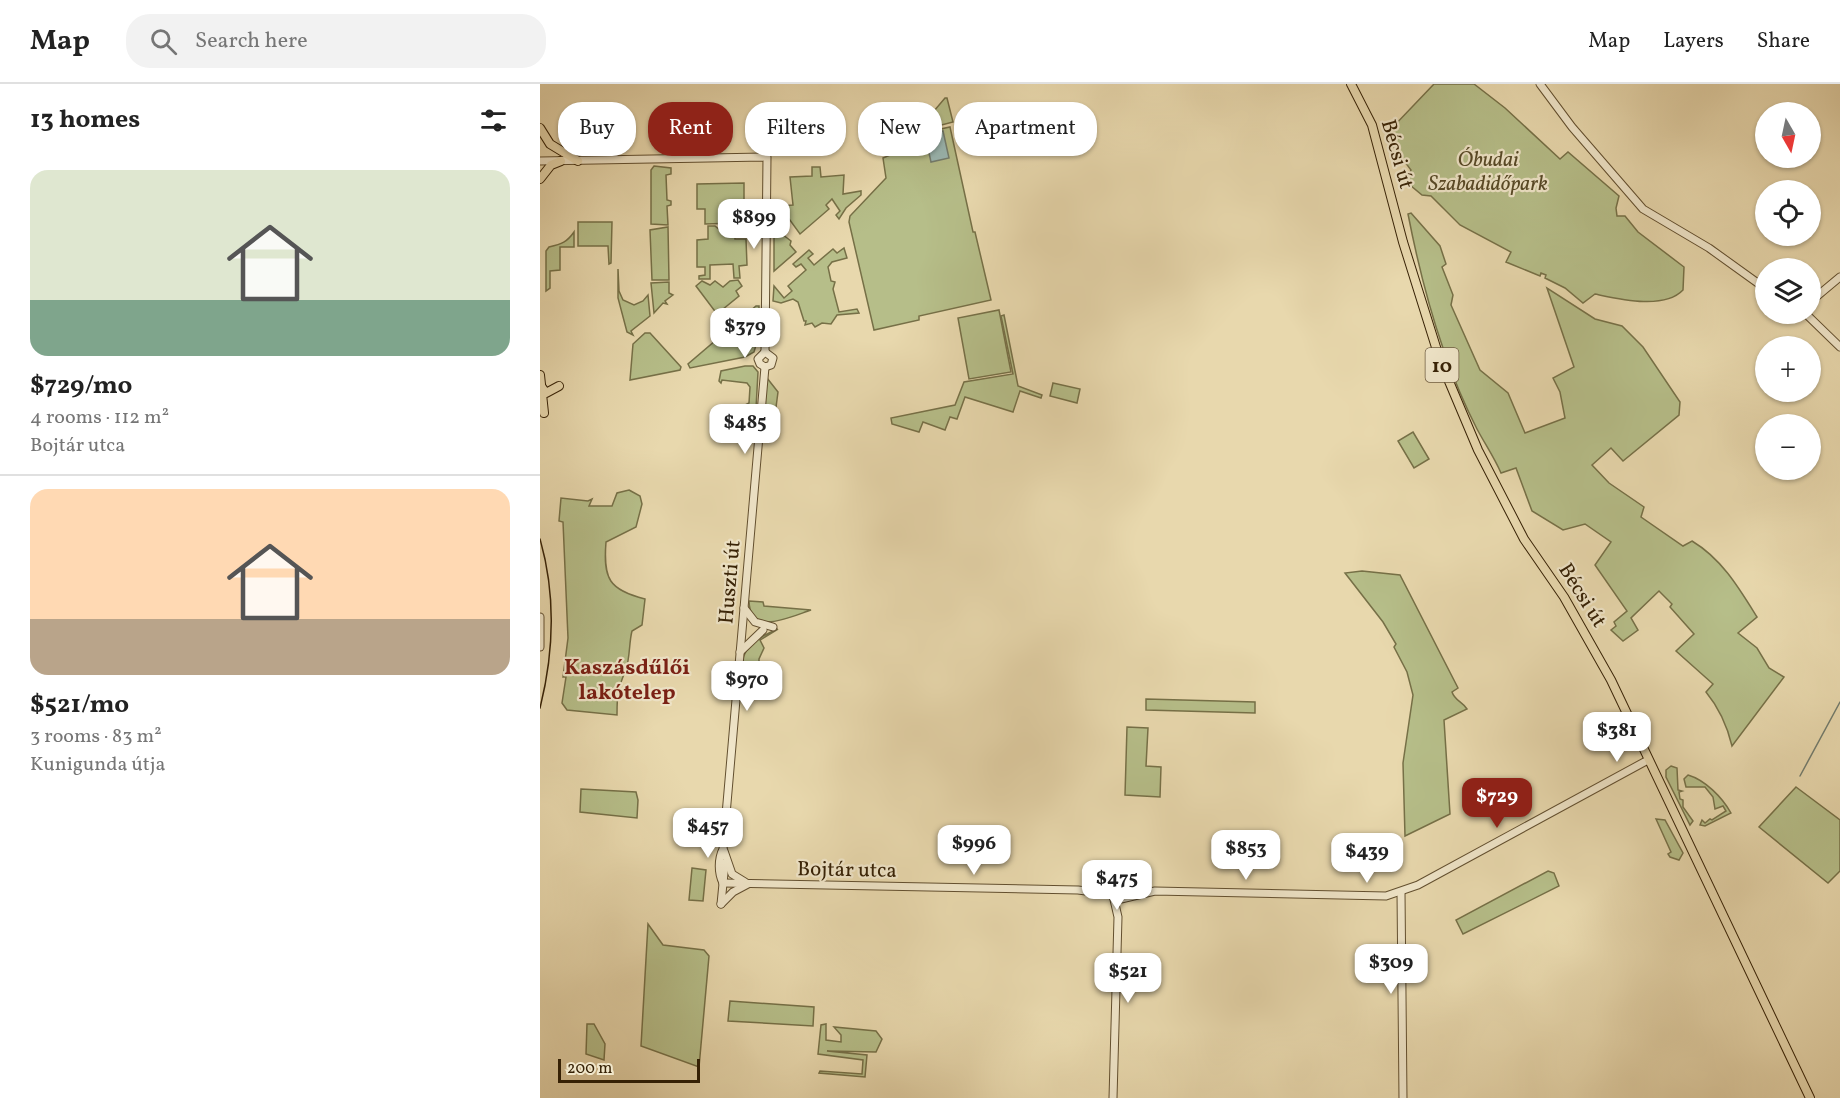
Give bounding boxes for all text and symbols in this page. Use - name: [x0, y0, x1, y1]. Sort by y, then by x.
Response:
- search box: [126, 14, 546, 68]
- text: Map: [30, 22, 90, 61]
- icon: search: [147, 25, 180, 58]
- text: Search here: [195, 26, 308, 57]
- text: Map: [1588, 27, 1630, 56]
- text: Layers: [1663, 27, 1724, 56]
- text: Share: [1757, 27, 1810, 56]
- text: 13 homes: [30, 102, 140, 138]
- chip: Buy: [558, 102, 636, 156]
- chip: Rent: [648, 102, 733, 156]
- chip: Filters: [745, 102, 846, 156]
- chip: New: [858, 102, 942, 156]
- chip: Apartment: [954, 102, 1097, 156]
- north arrow: [1755, 102, 1821, 168]
- map controls: [1755, 102, 1821, 480]
- icon: filters: [477, 104, 510, 137]
- street label: Bécsi út: [1373, 116, 1420, 193]
- park label: Óbudai Szabadidőpark: [1428, 146, 1548, 199]
- button: locate: [1755, 180, 1821, 246]
- pin: $899: [718, 199, 790, 250]
- text: $899: [732, 204, 776, 232]
- icon: home: [216, 209, 324, 317]
- button: layers: [1755, 258, 1821, 324]
- pin: $379: [709, 308, 781, 359]
- text: $379: [724, 313, 766, 341]
- button: +: [1755, 336, 1821, 402]
- road number: 10: [1426, 348, 1458, 382]
- text: $729/mo: [30, 368, 132, 404]
- text: 4 rooms · 112 m²: [30, 404, 169, 432]
- pin: $485: [709, 404, 781, 455]
- text: $485: [723, 409, 767, 437]
- button: −: [1755, 414, 1821, 480]
- text: Bojtár utca: [30, 432, 125, 460]
- icon: home: [216, 528, 324, 636]
- street label: Huszti út: [712, 539, 749, 625]
- street label: Bécsi út: [1551, 558, 1613, 634]
- district label: Kaszásdűlői lakótelep: [564, 653, 690, 709]
- pin: $970: [711, 661, 783, 712]
- text: $970: [725, 666, 769, 694]
- text: $521/mo: [30, 687, 129, 723]
- pin: $381: [1581, 712, 1653, 763]
- text: $381: [1597, 717, 1637, 745]
- text: 3 rooms · 83 m²: [30, 723, 162, 751]
- text: Kunigunda útja: [30, 751, 165, 779]
- pin: $729: [1461, 778, 1533, 829]
- text: $729: [1476, 783, 1518, 811]
- pin: $457: [672, 808, 744, 859]
- text: $457: [687, 813, 729, 841]
- pin: $996: [938, 825, 1010, 876]
- text: $996: [952, 830, 996, 858]
- pin: $853: [1210, 830, 1282, 881]
- pin: $439: [1331, 833, 1403, 884]
- text: $853: [1225, 835, 1267, 863]
- text: $439: [1345, 838, 1389, 866]
- street label: Bojtár utca: [797, 855, 897, 886]
- pin: $475: [1081, 860, 1153, 911]
- text: $475: [1096, 865, 1138, 893]
- pin: $309: [1355, 944, 1427, 995]
- text: $309: [1369, 949, 1413, 977]
- pin: $521: [1092, 953, 1164, 1004]
- text: $521: [1108, 958, 1148, 986]
- scale bar: [558, 1056, 700, 1084]
- text: 200 m: [567, 1058, 612, 1080]

